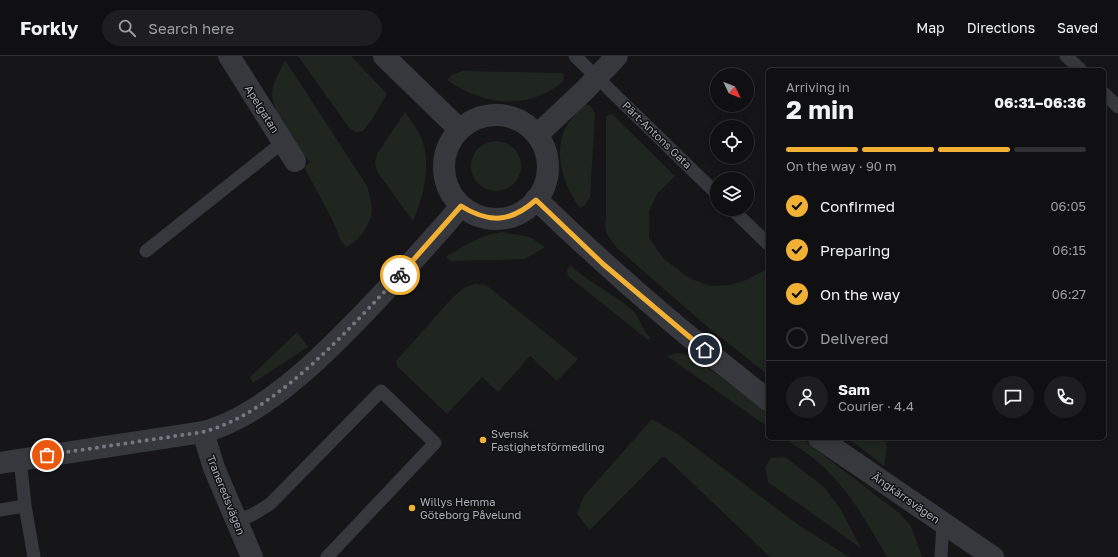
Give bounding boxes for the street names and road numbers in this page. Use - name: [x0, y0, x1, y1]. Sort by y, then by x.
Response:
- street label: Apelgatan: [243, 82, 282, 135]
- street label: Pärt-Antons Gata: [620, 98, 695, 171]
- street label: Traneredsvägen: [205, 453, 248, 536]
- street label: Ängkärrsvägen: [870, 469, 943, 526]

